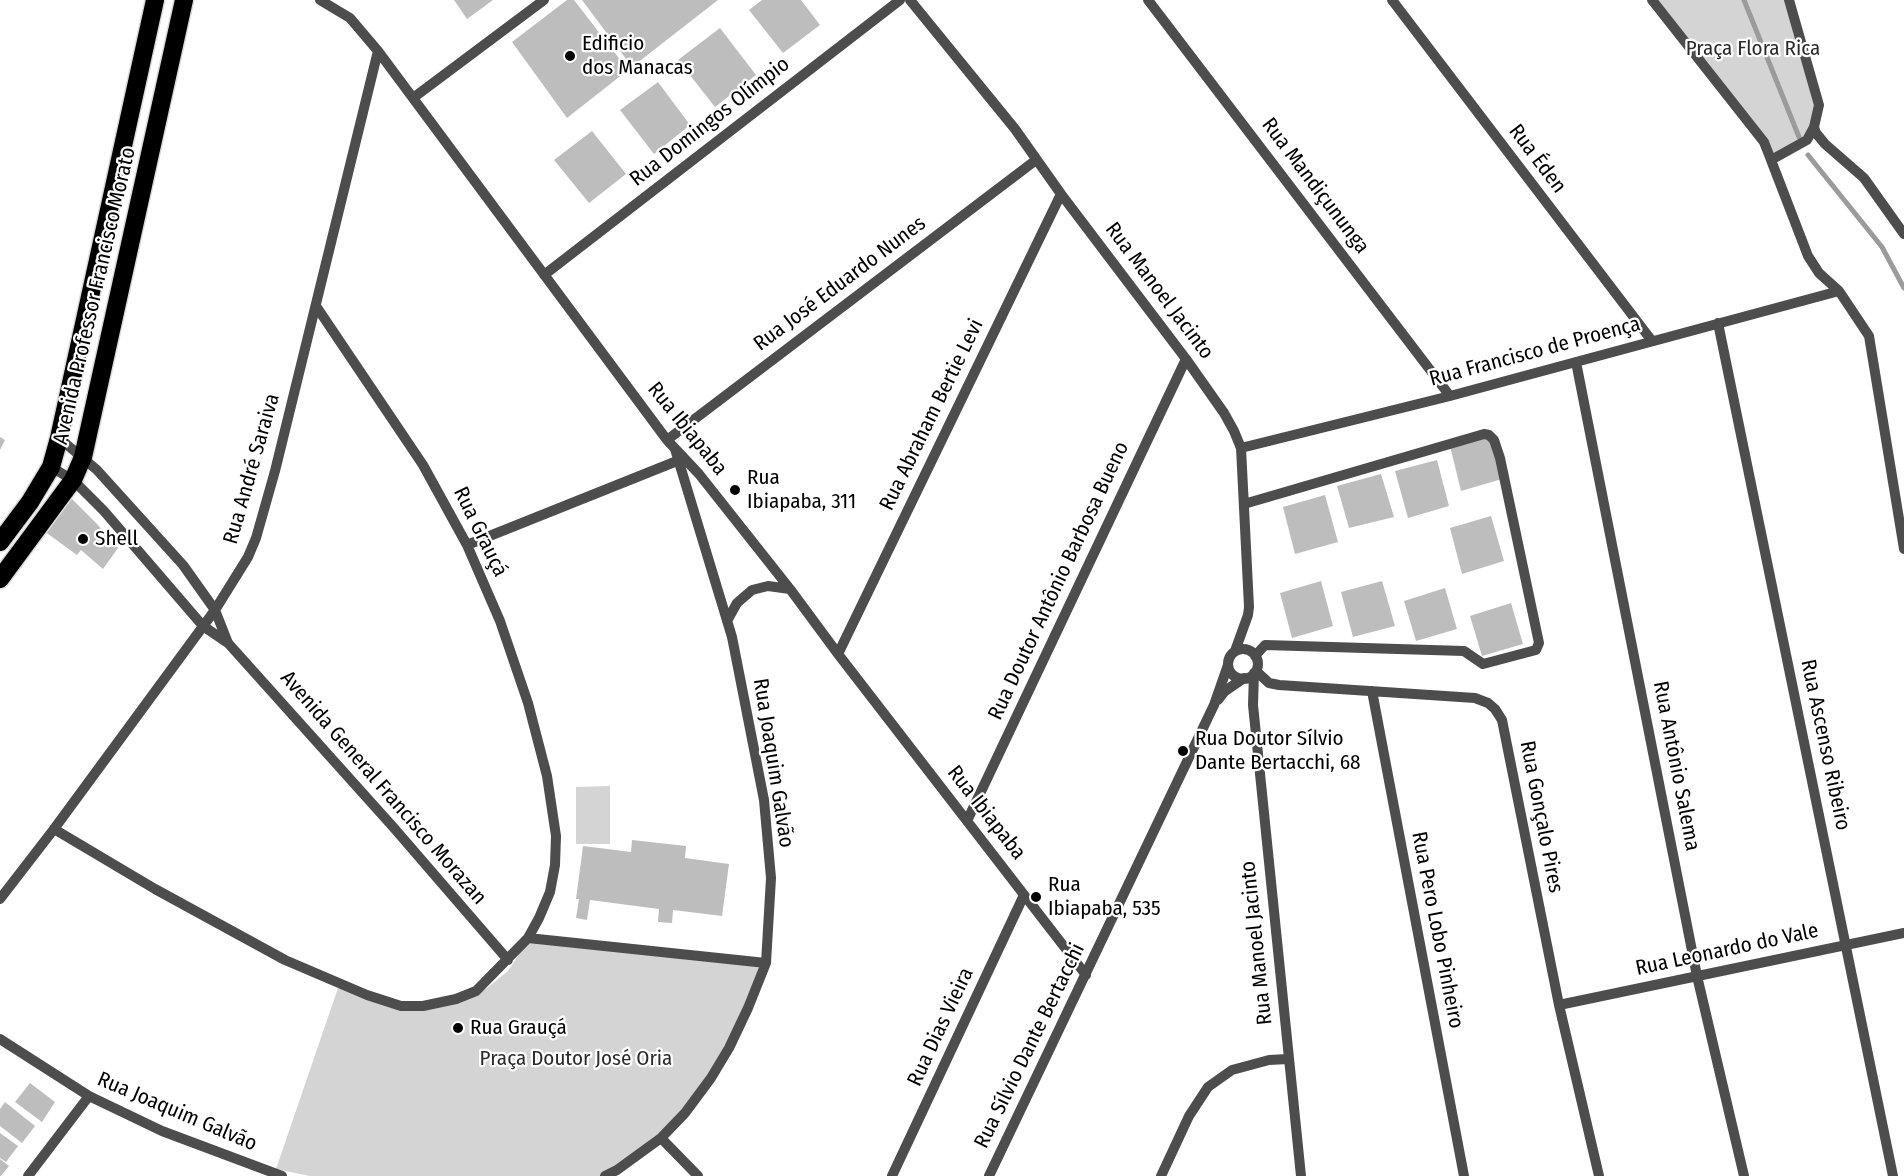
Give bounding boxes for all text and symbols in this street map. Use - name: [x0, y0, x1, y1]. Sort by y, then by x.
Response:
- place label: Edificio dos Manacas: [582, 31, 693, 81]
- park label: Praça Flora Rica: [1686, 36, 1820, 62]
- marker: Edificio dos Manacas: [563, 49, 577, 63]
- street label: Rua Domingos Olímpio: [625, 52, 795, 192]
- street label: Rua Mandiçununga: [1256, 113, 1374, 259]
- street label: Rua Éden: [1503, 120, 1571, 198]
- street label: Avenida Professor Francisco Morato: [48, 145, 142, 447]
- street label: Rua José Eduardo Nunes: [749, 211, 931, 357]
- street label: Rua Manoel Jacinto: [1099, 218, 1219, 364]
- street label: Rua Francisco de Proença: [1427, 312, 1643, 392]
- street label: Rua Abraham Bertie Levi: [875, 315, 989, 515]
- street label: Rua Ibiapaba: [642, 377, 732, 481]
- street label: Rua André Saraiva: [218, 391, 286, 547]
- street label: Rua Doutor Antônio Barbosa Bueno: [983, 438, 1135, 724]
- place label: Rua Ibiapaba, 311: [747, 465, 856, 515]
- street label: Rua Grauçá: [447, 483, 513, 581]
- marker: Rua Ibiapaba, 311: [728, 483, 742, 497]
- place label: Shell: [95, 526, 138, 552]
- marker: Shell: [76, 532, 90, 546]
- street label: Rua Ascenso Ribeiro: [1795, 657, 1855, 833]
- street label: Avenida General Francisco Morazan: [275, 666, 491, 910]
- street label: Rua Joaquim Galvão: [747, 677, 799, 849]
- street label: Rua Antônio Salema: [1647, 679, 1705, 853]
- place label: Rua Doutor Sílvio Dante Bertacchi, 68: [1195, 726, 1361, 776]
- street label: Rua Gonçalo Pires: [1514, 739, 1568, 895]
- marker: Rua Doutor Sílvio Dante Bertacchi, 68: [1176, 744, 1190, 758]
- street label: Rua Ibiapaba: [941, 761, 1031, 865]
- street label: Rua Pero Lobo Pinheiro: [1406, 829, 1468, 1031]
- street label: Rua Manoel Jacinto: [1236, 860, 1278, 1026]
- place label: Rua Ibiapaba, 535: [1048, 872, 1161, 922]
- marker: Rua Ibiapaba, 535: [1029, 890, 1043, 904]
- street label: Rua Leonardo do Vale: [1633, 918, 1821, 982]
- street label: Rua Sílvio Dante Bertacchi: [969, 939, 1091, 1153]
- street label: Rua Dias Vieira: [903, 964, 979, 1090]
- place label: Rua Grauçá: [470, 1015, 567, 1041]
- marker: Rua Grauçá: [451, 1021, 465, 1035]
- park label: Praça Doutor José Oria: [480, 1046, 672, 1072]
- street label: Rua Joaquim Galvão: [93, 1067, 261, 1157]

